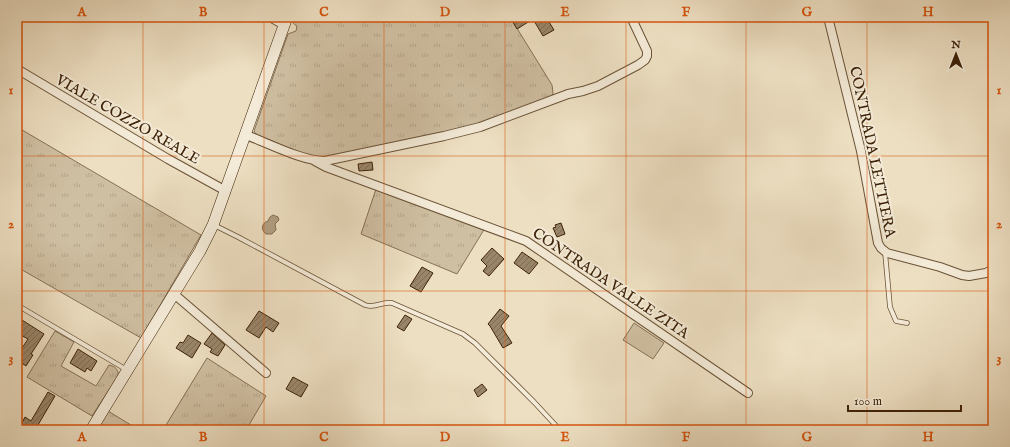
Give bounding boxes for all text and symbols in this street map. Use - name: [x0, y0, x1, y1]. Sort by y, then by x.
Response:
- text: A: [77, 4, 88, 21]
- text: B: [199, 4, 208, 21]
- text: C: [319, 4, 329, 21]
- text: D: [440, 4, 451, 21]
- text: E: [560, 4, 570, 21]
- text: F: [682, 4, 691, 21]
- text: G: [802, 4, 813, 21]
- text: H: [922, 4, 934, 21]
- north arrow: [936, 34, 976, 74]
- text: N: [950, 38, 961, 52]
- street label: CONTRADA LETTIERA: [845, 65, 900, 240]
- street label: VIALE COZZO REALE: [51, 70, 203, 169]
- text: 1: [9, 82, 14, 99]
- text: 1: [997, 82, 1002, 99]
- text: 2: [8, 216, 14, 233]
- text: 2: [996, 216, 1002, 233]
- street label: CONTRADA VALLE ZITA: [529, 224, 694, 344]
- text: 3: [9, 350, 14, 367]
- text: 3: [997, 350, 1002, 367]
- scale bar: [848, 387, 961, 413]
- text: 100 m: [854, 394, 882, 409]
- text: A: [77, 429, 88, 446]
- text: B: [199, 429, 208, 446]
- text: C: [319, 429, 329, 446]
- text: D: [440, 429, 451, 446]
- text: E: [560, 429, 570, 446]
- text: F: [682, 429, 691, 446]
- text: G: [802, 429, 813, 446]
- text: H: [922, 429, 934, 446]

